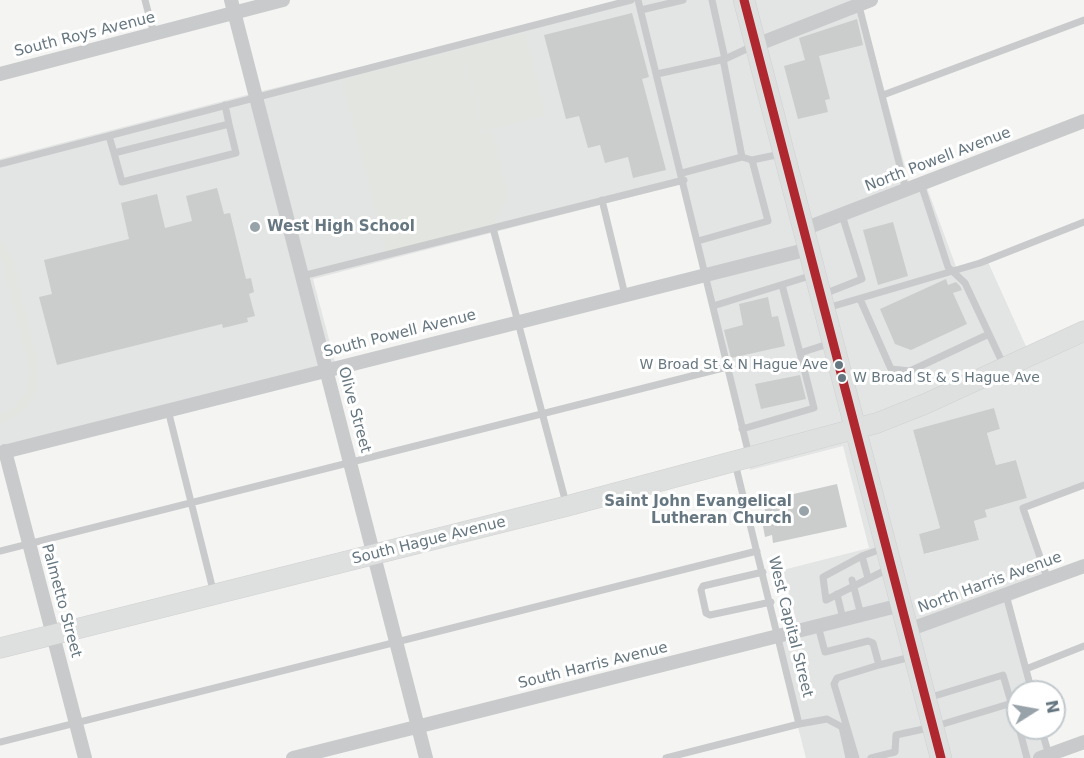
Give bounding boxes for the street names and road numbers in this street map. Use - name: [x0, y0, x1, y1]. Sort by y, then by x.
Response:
- street label: South Roys Avenue: [13, 9, 157, 61]
- street label: North Powell Avenue: [863, 124, 1013, 196]
- street label: South Powell Avenue: [322, 306, 478, 362]
- street label: Olive Street: [334, 365, 374, 455]
- street label: South Hague Avenue: [350, 513, 508, 569]
- street label: Palmetto Street: [37, 542, 85, 660]
- street label: North Harris Avenue: [916, 549, 1064, 617]
- street label: West Capital Street: [764, 555, 816, 699]
- street label: South Harris Avenue: [516, 639, 670, 693]

